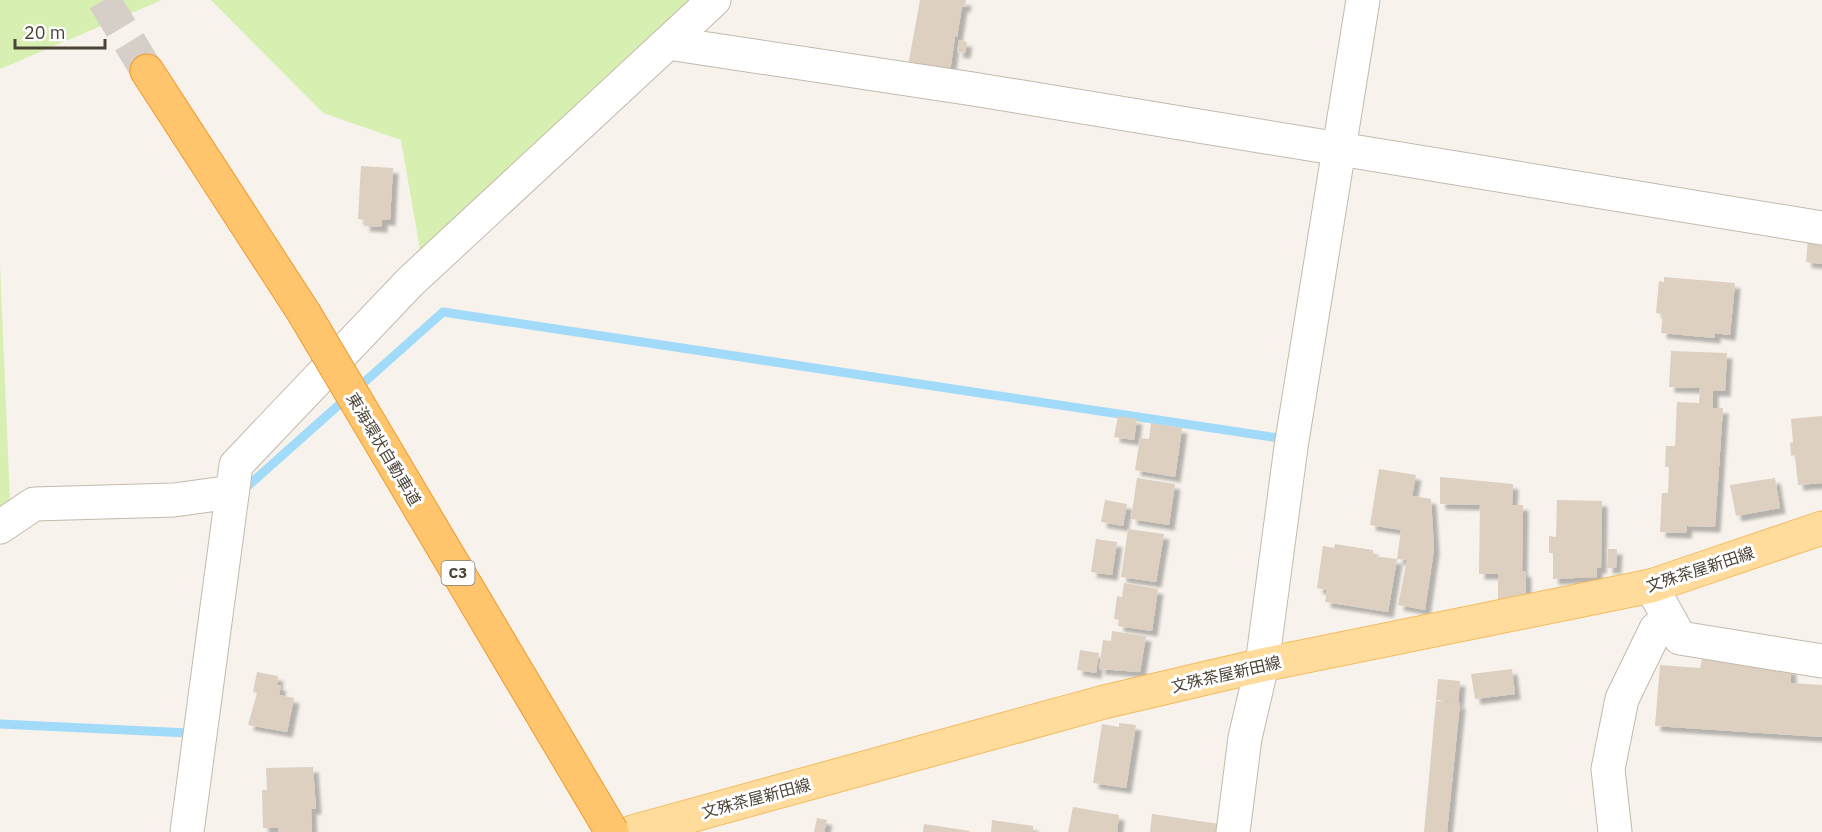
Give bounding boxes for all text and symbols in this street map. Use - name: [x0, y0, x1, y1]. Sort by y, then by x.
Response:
- scale bar: [15, 12, 105, 50]
- text: 20 m: [24, 21, 66, 44]
- street label: 東海環状自動車道: [342, 389, 426, 509]
- street label: 文殊茶屋新田線: [1644, 542, 1756, 596]
- road number: C3: [442, 561, 474, 585]
- street label: 文殊茶屋新田線: [1169, 652, 1283, 696]
- street label: 文殊茶屋新田線: [699, 774, 813, 822]

